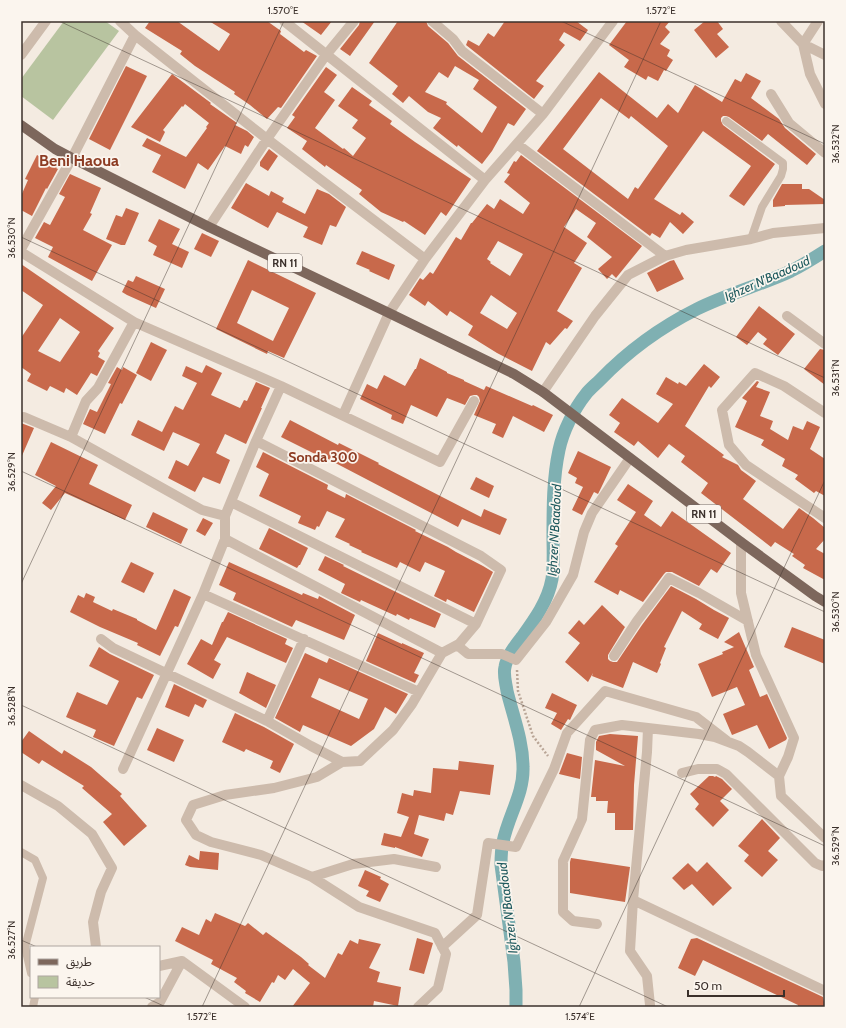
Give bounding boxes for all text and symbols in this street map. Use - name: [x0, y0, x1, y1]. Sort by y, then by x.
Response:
- text: 1.570°E: [267, 4, 299, 17]
- text: 1.572°E: [646, 4, 676, 17]
- text: 36.532°N: [829, 124, 842, 164]
- district label: Beni Haoua: [39, 151, 119, 170]
- text: 36.530°N: [5, 218, 18, 258]
- water label: Ighzer N'Baadoud: [722, 252, 812, 304]
- road number: RN 11: [268, 254, 302, 272]
- text: 36.531°N: [829, 359, 842, 397]
- district label: Sonda 300: [288, 448, 358, 466]
- text: 36.529°N: [5, 452, 18, 492]
- water label: Ighzer N'Baadoud: [544, 483, 564, 576]
- road number: RN 11: [687, 505, 721, 523]
- text: 36.530°N: [829, 592, 842, 632]
- text: 36.528°N: [5, 686, 18, 726]
- text: 36.529°N: [829, 826, 842, 866]
- water label: Ighzer N'Baadoud: [493, 861, 521, 955]
- text: 36.527°N: [5, 921, 18, 959]
- legend: [30, 946, 160, 998]
- text: طريق: [66, 954, 92, 970]
- scale bar: [688, 972, 784, 998]
- text: حديقة: [66, 974, 95, 989]
- text: 50 m: [694, 978, 722, 993]
- text: 1.572°E: [187, 1010, 217, 1023]
- text: 1.574°E: [565, 1010, 595, 1023]

